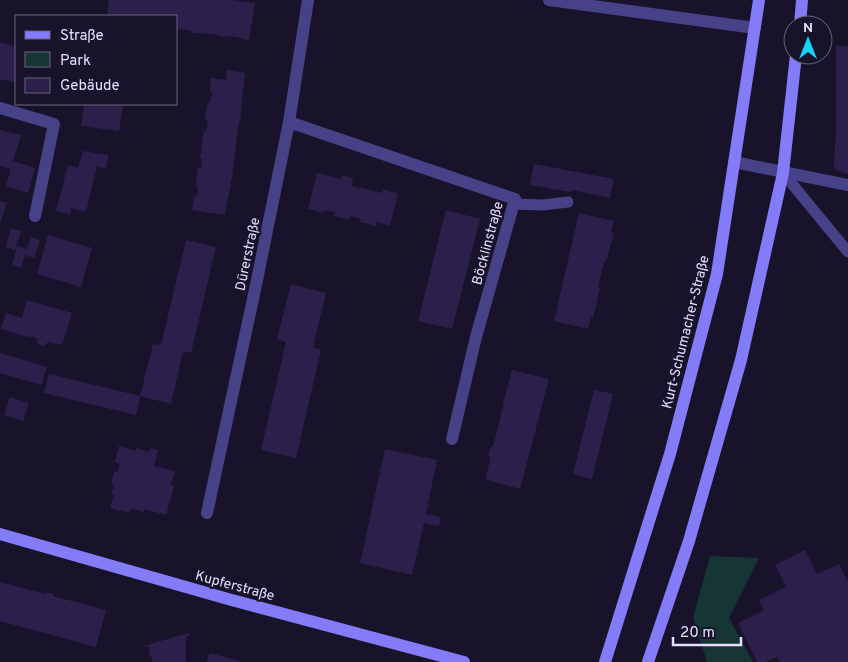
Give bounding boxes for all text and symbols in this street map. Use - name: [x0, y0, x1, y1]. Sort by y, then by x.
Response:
- legend: [15, 15, 178, 105]
- north arrow: [783, 15, 833, 65]
- text: N: [803, 20, 813, 37]
- text: Straße: [60, 27, 104, 46]
- text: Park: [60, 52, 91, 71]
- text: Gebäude: [60, 77, 120, 96]
- street label: Böcklinstraße: [469, 200, 508, 287]
- street label: Dürerstraße: [232, 216, 265, 292]
- street label: Kurt-Schumacher-Straße: [659, 254, 714, 411]
- street label: Kupferstraße: [193, 568, 276, 605]
- scale bar: [673, 614, 740, 646]
- text: 20 m: [680, 624, 715, 643]

